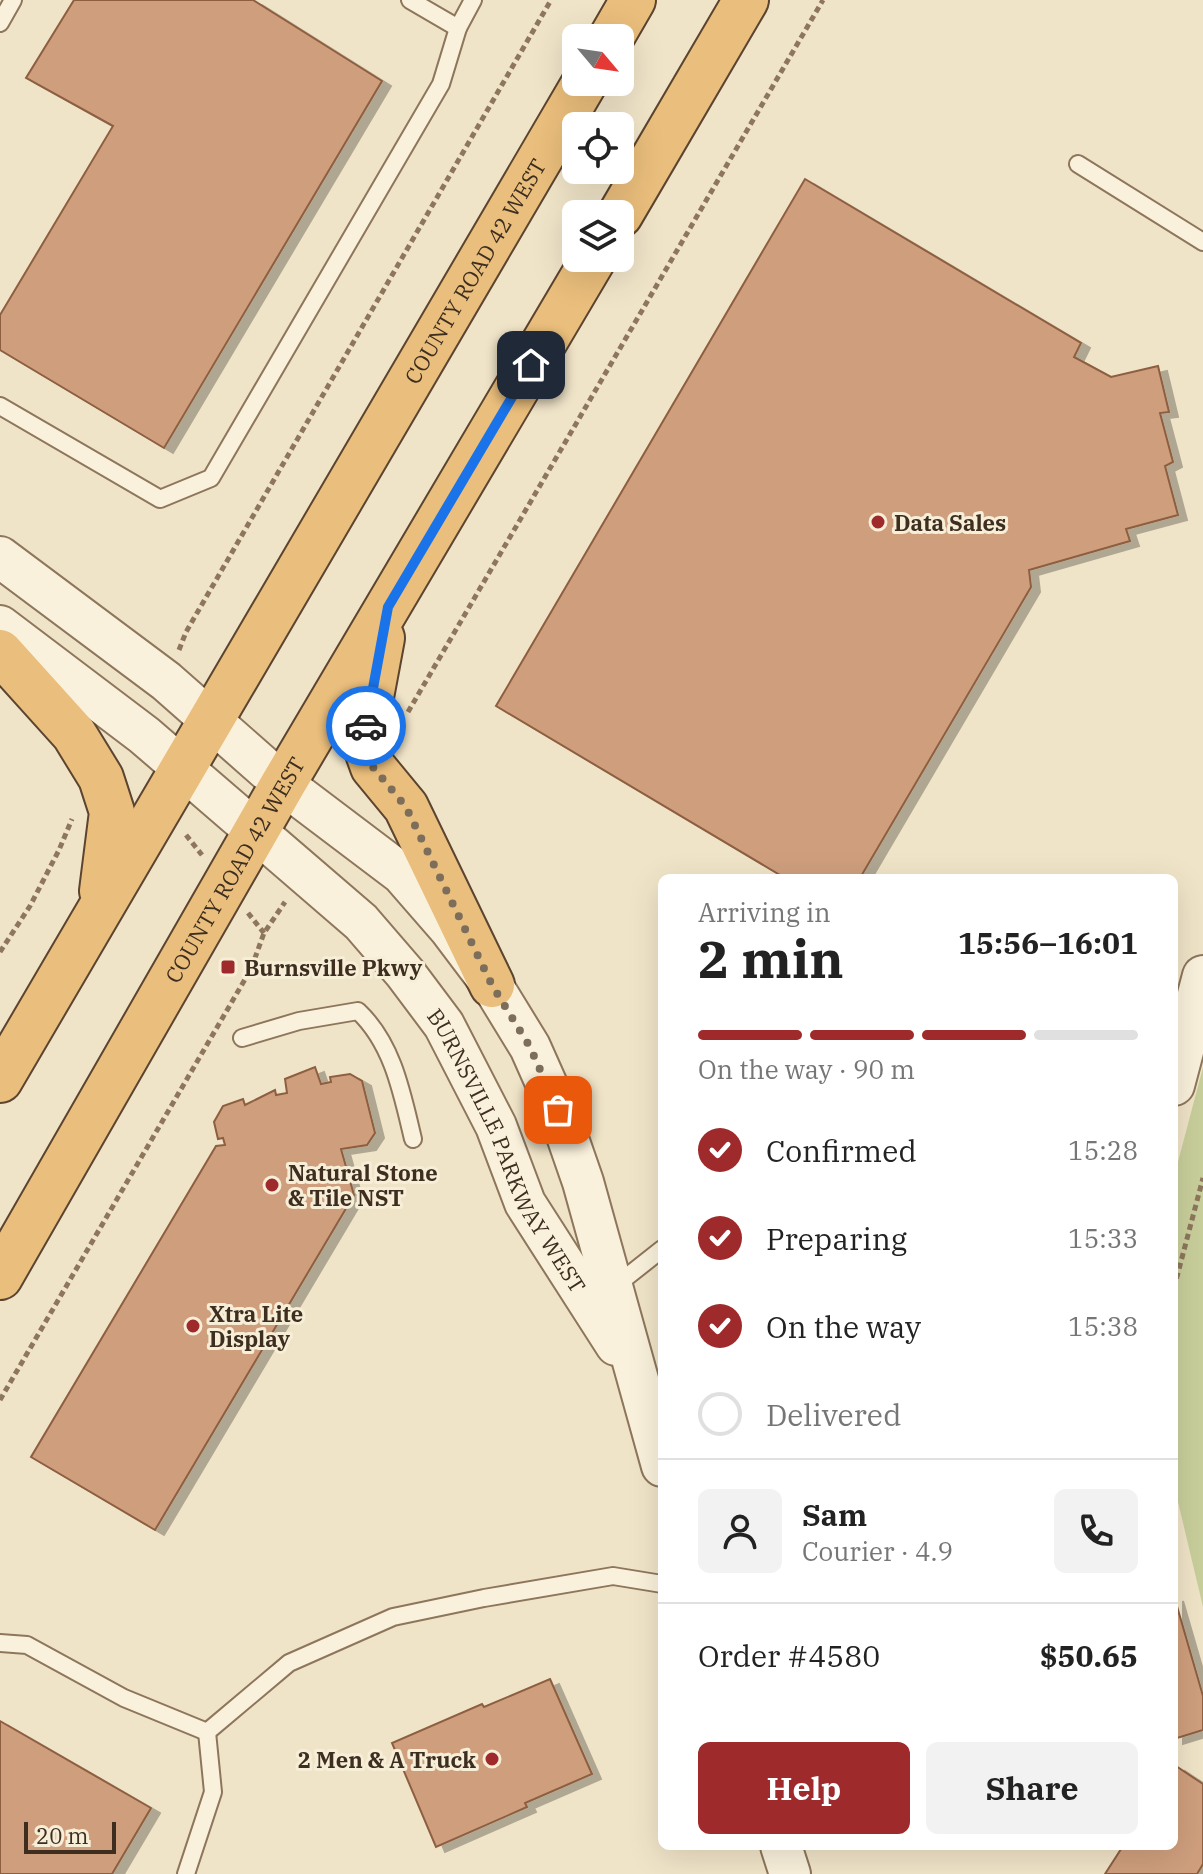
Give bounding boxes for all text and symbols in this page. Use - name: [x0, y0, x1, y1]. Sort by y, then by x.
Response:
- north arrow: [562, 24, 634, 96]
- map controls: [562, 24, 634, 272]
- button: locate: [562, 112, 634, 184]
- street label: COUNTY ROAD 42 WEST: [397, 153, 552, 389]
- button: layers: [562, 200, 634, 272]
- pin: [497, 331, 565, 399]
- icon: home: [509, 343, 553, 387]
- place label: Data Sales: [894, 508, 1006, 537]
- marker: Data Sales: [869, 513, 887, 531]
- courier: [326, 686, 406, 766]
- icon: car: [344, 704, 388, 748]
- street label: COUNTY ROAD 42 WEST: [158, 751, 311, 988]
- text: Arriving in: [698, 895, 831, 929]
- text: 15:56–16:01: [958, 923, 1138, 962]
- text: 2 min: [698, 925, 844, 992]
- place label: Burnsville Pkwy: [244, 953, 423, 982]
- marker: Burnsville Pkwy: [219, 958, 237, 976]
- street label: BURNSVILLE PARKWAY WEST: [422, 1002, 593, 1298]
- text: On the way · 90 m: [698, 1052, 915, 1086]
- pin: [524, 1076, 592, 1144]
- icon: bag: [536, 1088, 580, 1132]
- icon: check: [698, 1128, 742, 1172]
- text: Confirmed: [766, 1131, 917, 1170]
- text: 15:28: [1068, 1133, 1138, 1167]
- place label: Natural Stone & Tile NST: [288, 1158, 438, 1212]
- marker: Natural Stone & Tile NST: [263, 1176, 281, 1194]
- icon: check: [698, 1216, 742, 1260]
- text: Preparing: [766, 1219, 907, 1258]
- text: 15:33: [1068, 1221, 1138, 1255]
- place label: Xtra Lite Display: [209, 1299, 303, 1353]
- icon: check: [698, 1304, 742, 1348]
- text: On the way: [766, 1307, 921, 1346]
- text: 15:38: [1068, 1309, 1138, 1343]
- marker: Xtra Lite Display: [184, 1317, 202, 1335]
- text: Delivered: [766, 1395, 901, 1434]
- button: person: [698, 1489, 782, 1573]
- button: phone: [1054, 1489, 1138, 1573]
- text: Sam: [802, 1495, 867, 1534]
- text: Courier · 4.9: [802, 1534, 953, 1568]
- text: Order #4580: [698, 1636, 880, 1675]
- text: $50.65: [1040, 1636, 1138, 1675]
- button: Help: [698, 1742, 910, 1834]
- button: Share: [926, 1742, 1138, 1834]
- place label: 2 Men & A Truck: [298, 1745, 476, 1774]
- marker: 2 Men & A Truck: [483, 1750, 501, 1768]
- scale bar: [24, 1818, 116, 1854]
- text: 20 m: [36, 1821, 88, 1850]

